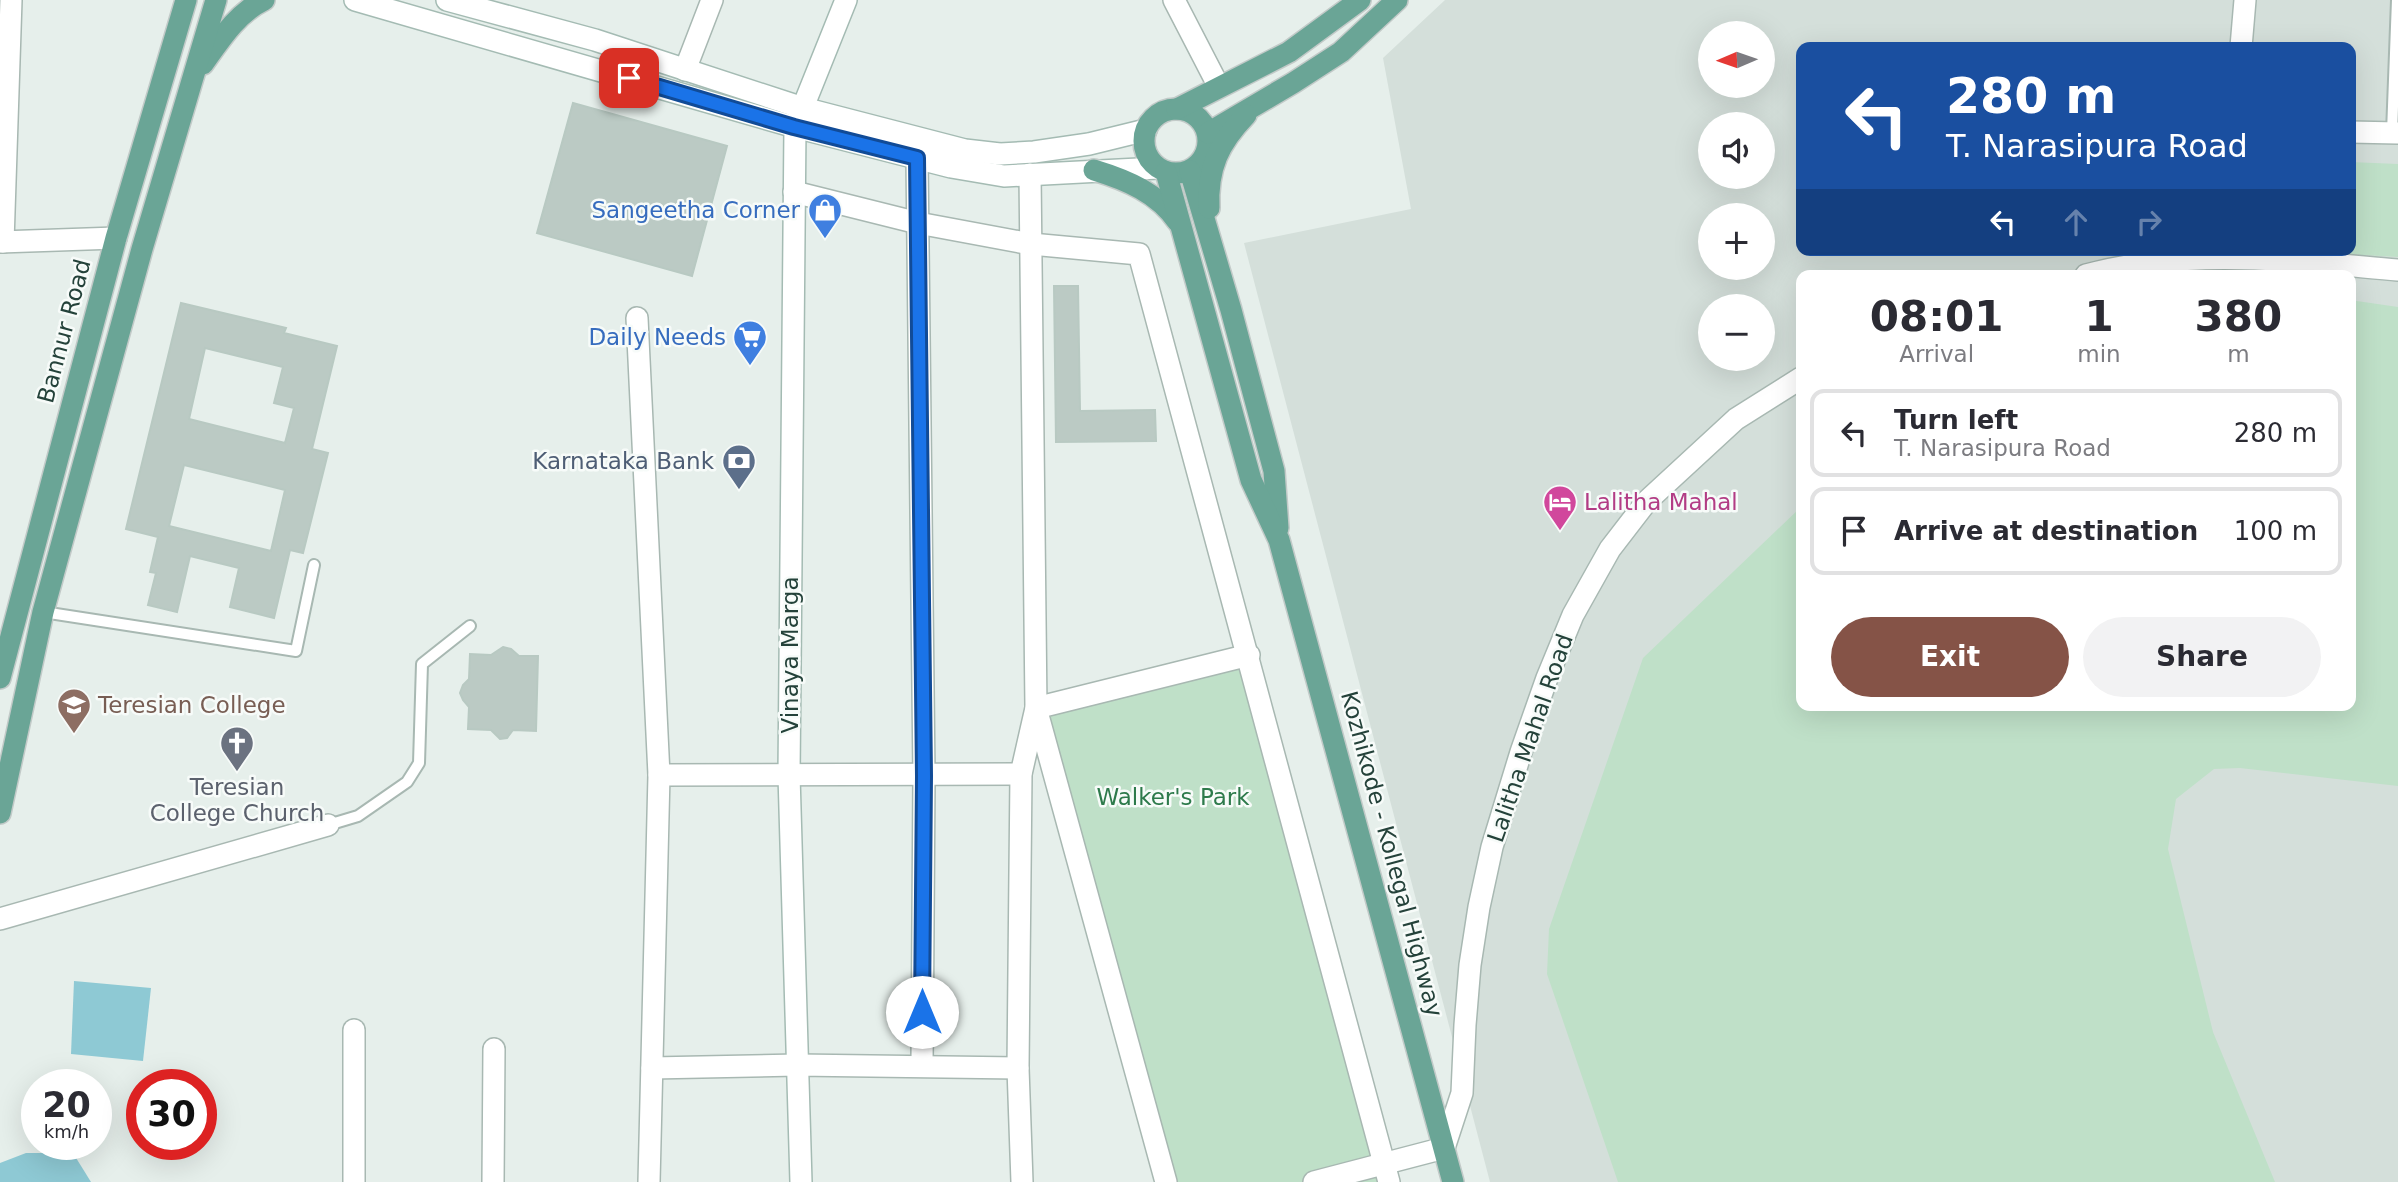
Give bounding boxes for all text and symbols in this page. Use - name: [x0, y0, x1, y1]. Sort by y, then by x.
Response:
- north arrow: [1698, 21, 1774, 98]
- map controls: [1698, 21, 1775, 371]
- pin: [599, 48, 659, 108]
- icon: arrive: [610, 59, 648, 97]
- text: 280 m: [1946, 68, 2116, 125]
- icon: left: [1831, 70, 1922, 161]
- button: sound: [1698, 112, 1775, 189]
- text: T. Narasipura Road: [1946, 127, 2248, 165]
- shop icon: Sangeetha Corner: [806, 191, 844, 240]
- place label: Sangeetha Corner: [591, 197, 801, 223]
- button: +: [1698, 203, 1775, 280]
- icon: left: [1984, 203, 2022, 241]
- icon: ahead: [2057, 203, 2095, 241]
- icon: right: [2130, 203, 2168, 241]
- street label: Bannur Road: [32, 256, 96, 406]
- text: 08:01: [1870, 292, 2004, 341]
- text: 1: [2084, 292, 2114, 341]
- text: 380: [2195, 292, 2282, 341]
- button: −: [1698, 294, 1775, 371]
- supermarket icon: Daily Needs: [731, 318, 769, 367]
- place label: Daily Needs: [588, 324, 726, 350]
- text: Arrival: [1899, 341, 1974, 367]
- text: min: [2077, 341, 2121, 367]
- text: m: [2227, 341, 2250, 367]
- text: Turn left: [1894, 405, 2018, 435]
- icon: left: [1835, 414, 1873, 452]
- text: 280 m: [2234, 418, 2317, 448]
- text: T. Narasipura Road: [1894, 435, 2111, 461]
- bank icon: Karnataka Bank: [720, 442, 758, 491]
- place label: Karnataka Bank: [532, 448, 715, 474]
- hotel icon: Lalitha Mahal: [1541, 483, 1579, 532]
- place label: Lalitha Mahal: [1584, 489, 1738, 515]
- icon: arrive: [1835, 512, 1873, 550]
- text: Arrive at destination: [1894, 516, 2198, 546]
- text: 100 m: [2234, 516, 2317, 546]
- street label: Vinaya Marga: [777, 577, 803, 734]
- button: Exit: [1831, 617, 2069, 697]
- button: Share: [2083, 617, 2321, 697]
- street label: Lalitha Mahal Road: [1482, 630, 1578, 846]
- school or university icon: Teresian College: [55, 686, 93, 735]
- street label: Kozhikode - Kollegal Highway: [1336, 688, 1448, 1020]
- place label: Teresian College: [97, 692, 286, 718]
- church icon: Teresian College Church: [218, 724, 256, 773]
- place label: Teresian College Church: [150, 774, 324, 826]
- park label: Walker's Park: [1096, 784, 1250, 810]
- position arrow: [885, 975, 959, 1049]
- speed limit sign: 30: [126, 1069, 217, 1160]
- text: 20: [42, 1085, 91, 1125]
- text: km/h: [44, 1121, 89, 1142]

